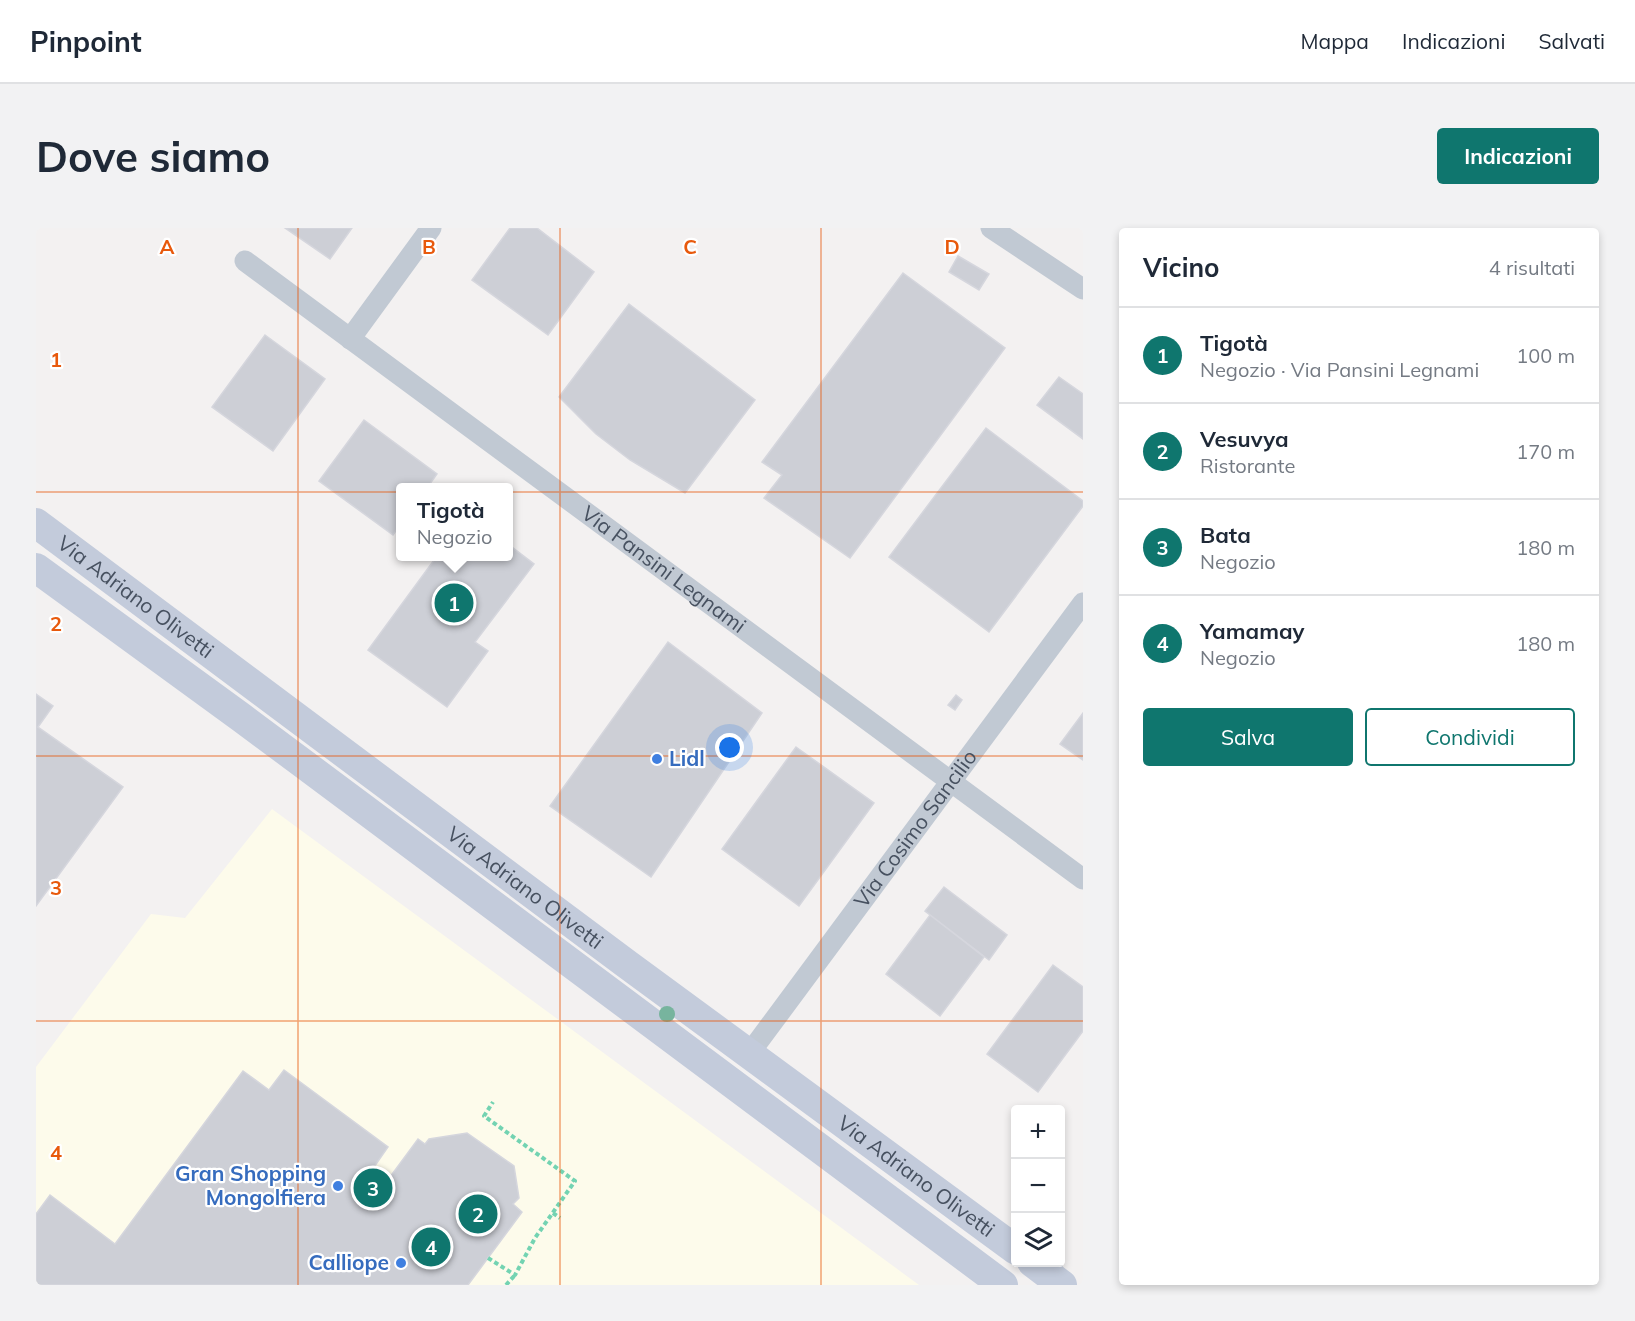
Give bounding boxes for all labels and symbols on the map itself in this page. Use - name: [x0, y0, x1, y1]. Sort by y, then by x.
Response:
- text: A: [160, 234, 175, 259]
- text: B: [422, 234, 436, 259]
- text: C: [683, 234, 697, 259]
- text: D: [944, 234, 960, 259]
- text: 1: [50, 347, 62, 372]
- street label: Via Pansini Legnami: [577, 500, 751, 638]
- street label: Via Adriano Olivetti: [53, 529, 219, 663]
- pin: 1: [434, 580, 474, 626]
- text: 2: [50, 611, 62, 636]
- your location: [715, 733, 744, 762]
- street label: Via Cosimo Sancilio: [848, 744, 982, 913]
- place label: Lidl: [669, 745, 705, 771]
- marker: Lidl: [650, 752, 664, 766]
- street label: Via Adriano Olivetti: [442, 820, 609, 954]
- text: 3: [50, 875, 62, 900]
- street label: Via Adriano Olivetti: [833, 1109, 1000, 1242]
- text: 4: [50, 1140, 62, 1165]
- place label: Gran Shopping Mongolfiera: [175, 1160, 326, 1210]
- pin: 3: [354, 1166, 392, 1210]
- marker: Gran Shopping Mongolfiera: [331, 1179, 345, 1193]
- pin: 2: [458, 1192, 498, 1236]
- pin: 4: [412, 1224, 450, 1270]
- place label: Calliope: [309, 1249, 389, 1275]
- marker: Calliope: [394, 1256, 408, 1270]

